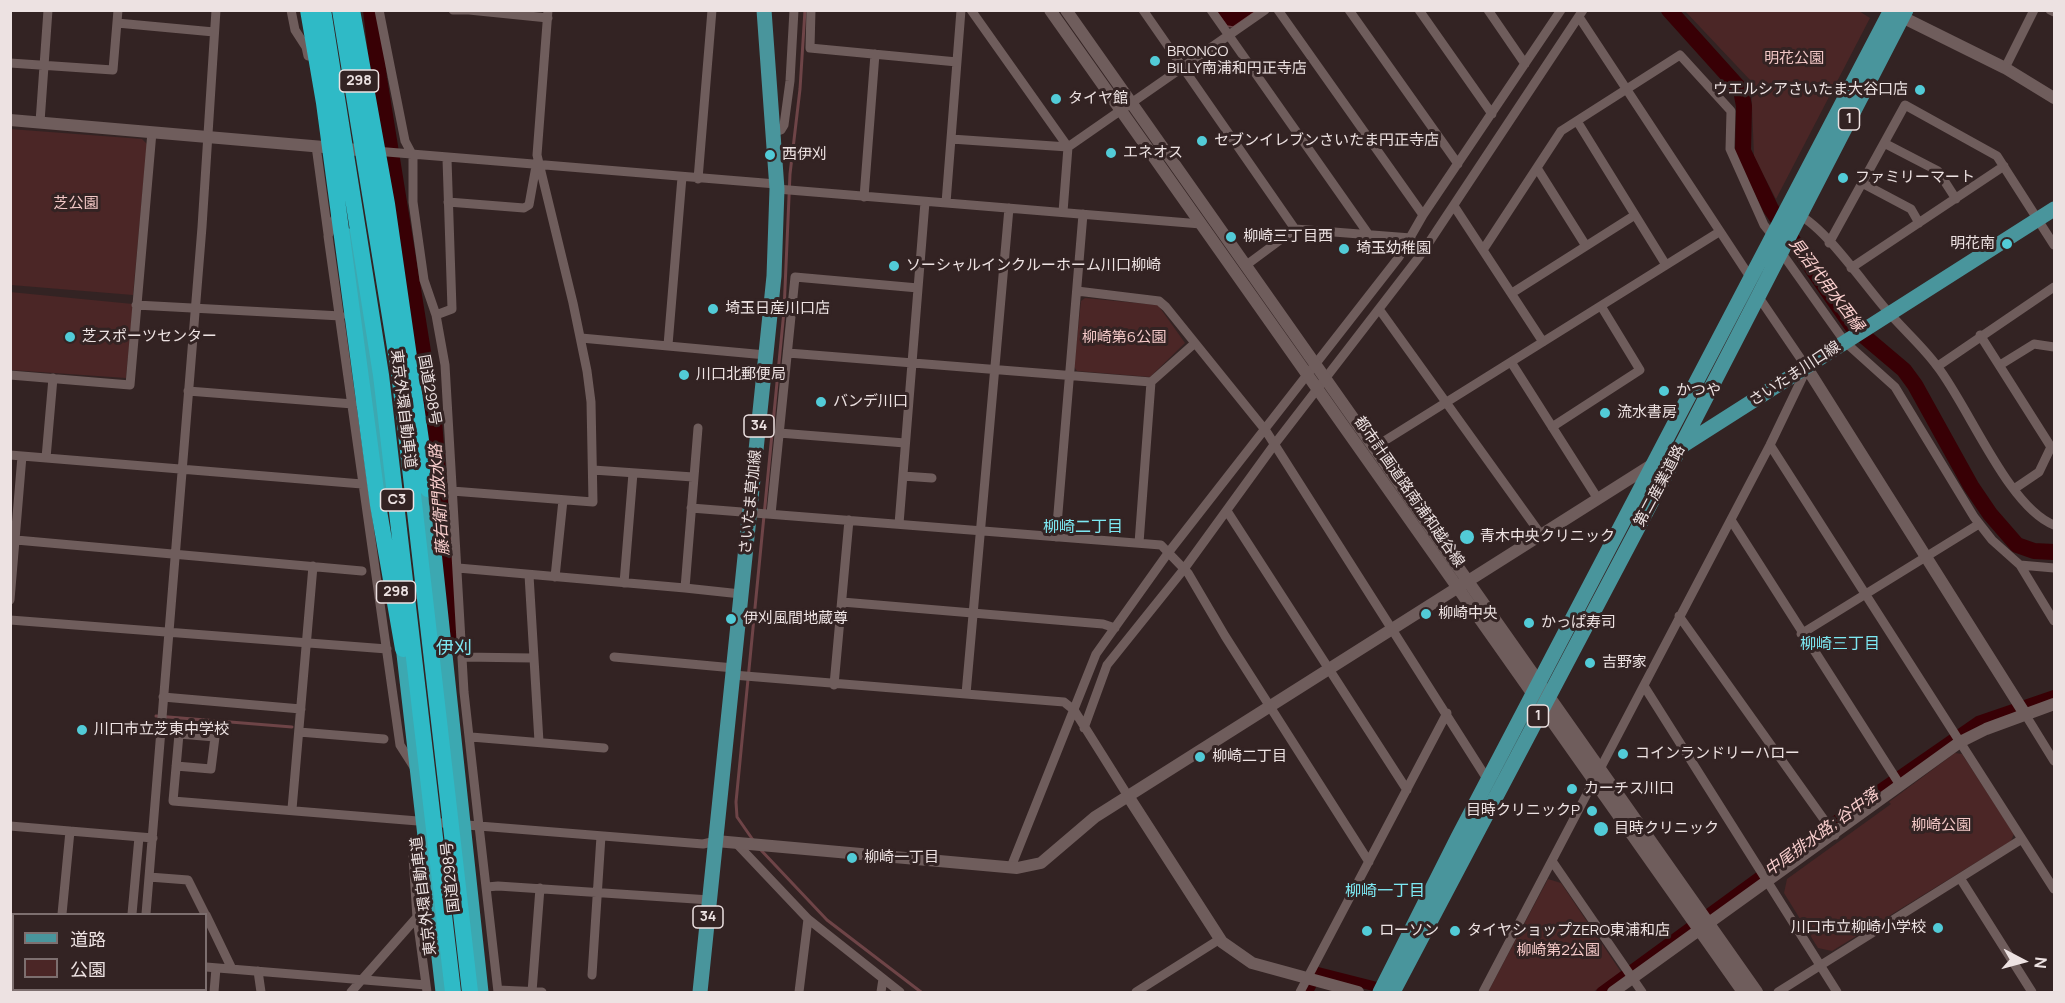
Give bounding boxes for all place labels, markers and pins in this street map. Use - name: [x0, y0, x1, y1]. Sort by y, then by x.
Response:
- place label: BRONCO BILLY南浦和円正寺店: [1167, 43, 1307, 78]
- marker: BRONCO BILLY南浦和円正寺店: [1148, 54, 1162, 68]
- place label: ウエルシアさいたま大谷口店: [1713, 81, 1908, 99]
- marker: ウエルシアさいたま大谷口店: [1913, 83, 1927, 97]
- place label: タイヤ館: [1068, 90, 1128, 108]
- marker: タイヤ館: [1049, 92, 1063, 106]
- place label: セブンイレブンさいたま円正寺店: [1214, 132, 1439, 150]
- marker: セブンイレブンさいたま円正寺店: [1195, 134, 1209, 148]
- place label: エネオス: [1123, 144, 1183, 162]
- place label: 西伊刈: [782, 146, 827, 164]
- marker: エネオス: [1104, 146, 1118, 160]
- marker: 西伊刈: [763, 148, 777, 162]
- place label: ファミリーマート: [1855, 169, 1975, 187]
- marker: ファミリーマート: [1836, 171, 1850, 185]
- place label: 柳崎三丁目西: [1243, 228, 1333, 246]
- marker: 柳崎三丁目西: [1224, 230, 1238, 244]
- place label: 明花南: [1950, 235, 1995, 253]
- marker: 明花南: [2000, 237, 2014, 251]
- place label: 埼玉幼稚園: [1356, 240, 1431, 258]
- marker: 埼玉幼稚園: [1337, 242, 1351, 256]
- place label: ソーシャルインクルーホーム川口柳崎: [906, 257, 1161, 275]
- marker: ソーシャルインクルーホーム川口柳崎: [887, 259, 901, 273]
- place label: 埼玉日産川口店: [725, 300, 830, 318]
- marker: 埼玉日産川口店: [706, 302, 720, 316]
- place label: 芝スポーツセンター: [82, 328, 217, 346]
- marker: 芝スポーツセンター: [63, 330, 77, 344]
- place label: 川口北郵便局: [696, 366, 786, 384]
- marker: 川口北郵便局: [677, 368, 691, 382]
- place label: かつや: [1676, 382, 1721, 400]
- marker: かつや: [1657, 384, 1671, 398]
- place label: バンデ川口: [833, 393, 908, 411]
- marker: バンデ川口: [814, 395, 828, 409]
- place label: 流水書房: [1617, 404, 1677, 422]
- marker: 流水書房: [1598, 406, 1612, 420]
- marker: 青木中央クリニック: [1458, 528, 1476, 546]
- place label: 青木中央クリニック: [1480, 528, 1615, 546]
- place label: 柳崎中央: [1438, 605, 1498, 623]
- marker: 柳崎中央: [1419, 607, 1433, 621]
- place label: 伊刈風間地蔵尊: [743, 610, 848, 628]
- marker: 伊刈風間地蔵尊: [724, 612, 738, 626]
- place label: かっぱ寿司: [1541, 614, 1616, 632]
- marker: かっぱ寿司: [1522, 616, 1536, 630]
- place label: 吉野家: [1602, 654, 1647, 672]
- marker: 吉野家: [1583, 656, 1597, 670]
- place label: 川口市立芝東中学校: [94, 721, 229, 739]
- marker: 川口市立芝東中学校: [75, 723, 89, 737]
- place label: コインランドリーハロー: [1635, 745, 1800, 763]
- marker: コインランドリーハロー: [1616, 747, 1630, 761]
- place label: 柳崎二丁目: [1212, 748, 1287, 766]
- marker: 柳崎二丁目: [1193, 750, 1207, 764]
- place label: カーチス川口: [1584, 780, 1674, 798]
- marker: カーチス川口: [1565, 782, 1579, 796]
- place label: 目時クリニックP: [1466, 802, 1580, 820]
- marker: 目時クリニックP: [1585, 804, 1599, 818]
- marker: 目時クリニック: [1592, 820, 1610, 838]
- place label: 目時クリニック: [1614, 820, 1719, 838]
- place label: 柳崎一丁目: [864, 849, 939, 867]
- marker: 柳崎一丁目: [845, 851, 859, 865]
- place label: 川口市立柳崎小学校: [1791, 919, 1926, 937]
- marker: 川口市立柳崎小学校: [1931, 921, 1945, 935]
- place label: ローソン: [1379, 922, 1439, 940]
- place label: タイヤショップZERO東浦和店: [1467, 922, 1670, 940]
- marker: ローソン: [1360, 924, 1374, 938]
- marker: タイヤショップZERO東浦和店: [1448, 924, 1462, 938]

